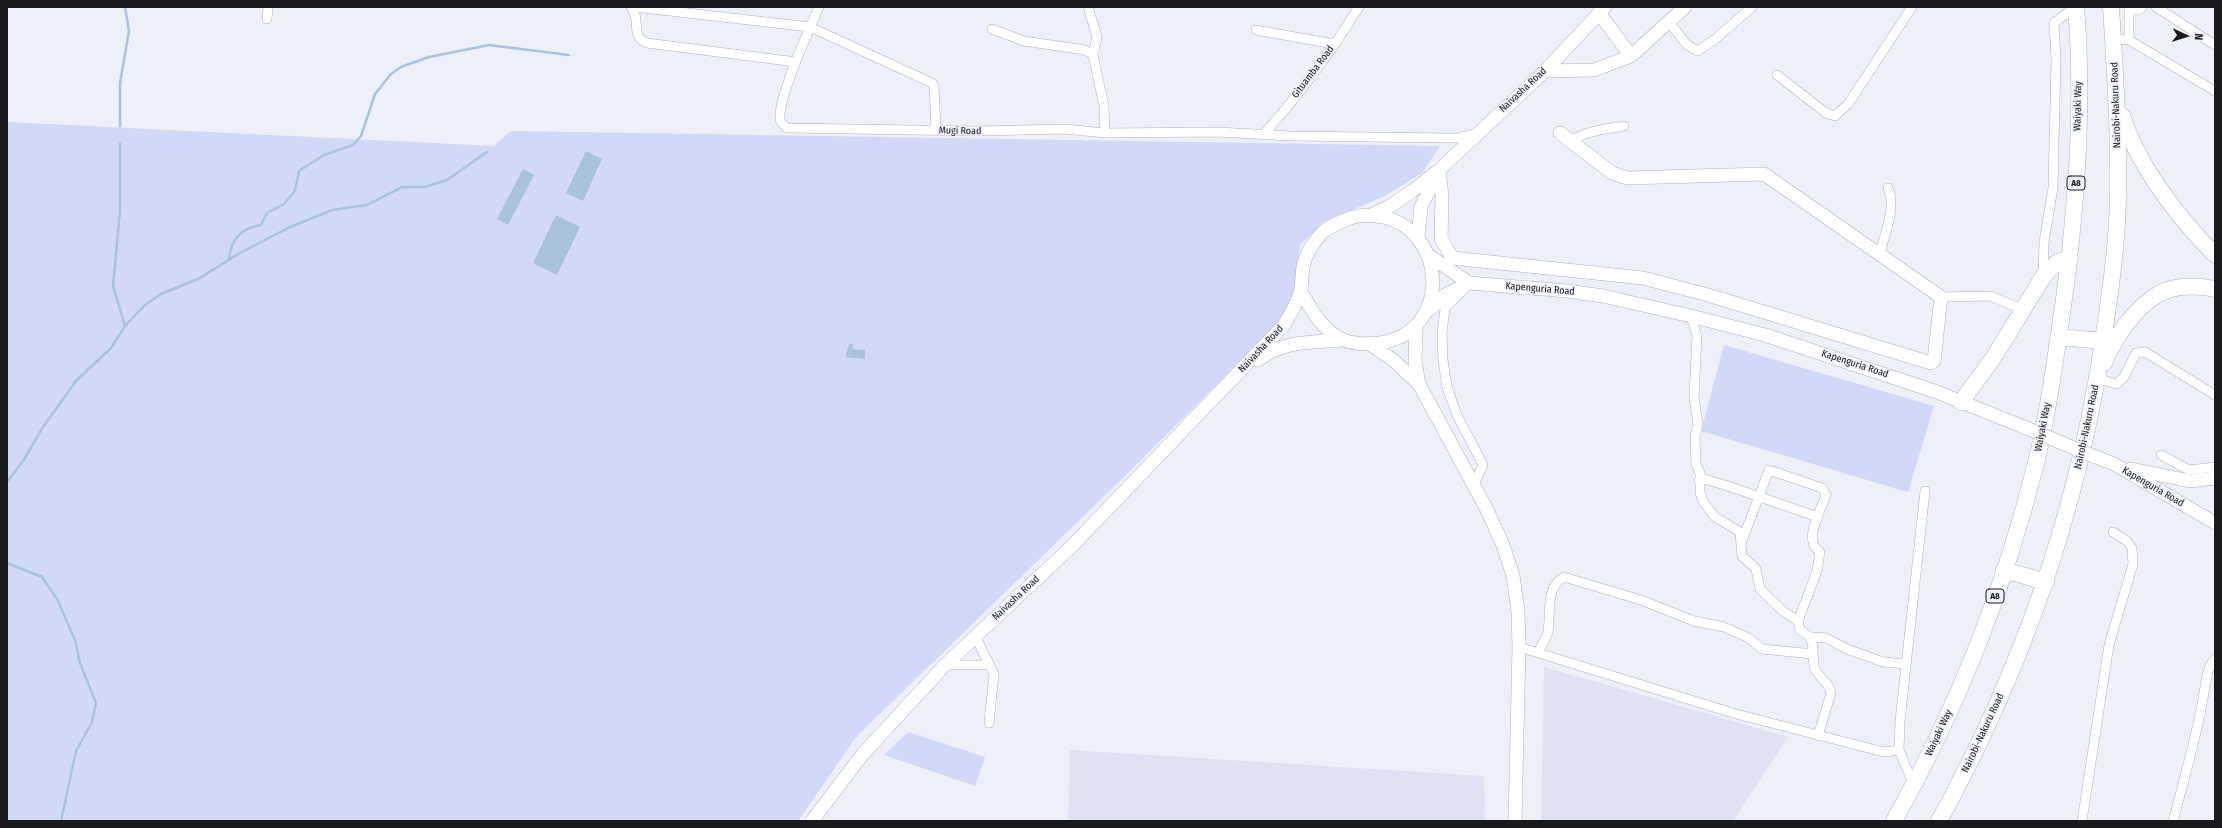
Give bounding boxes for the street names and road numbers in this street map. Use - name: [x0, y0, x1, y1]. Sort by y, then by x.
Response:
- street label: Gituamba Road: [1289, 43, 1337, 101]
- street label: Nairobi-Nakuru Road: [2109, 62, 2123, 148]
- street label: Naivasha Road: [1497, 65, 1549, 115]
- street label: Waiyaki Way: [2072, 81, 2084, 131]
- street label: Mugi Road: [939, 125, 981, 137]
- road number: A8: [2067, 176, 2085, 190]
- street label: Kapenguria Road: [1505, 280, 1575, 298]
- street label: Naivasha Road: [1236, 323, 1286, 375]
- street label: Kapenguria Road: [1820, 348, 1890, 380]
- street label: Nairobi-Nakuru Road: [2072, 384, 2102, 470]
- street label: Waiyaki Way: [2032, 401, 2054, 453]
- street label: Kapenguria Road: [2120, 464, 2186, 510]
- street label: Naivasha Road: [990, 573, 1042, 623]
- road number: A8: [1986, 589, 2004, 603]
- street label: Nairobi-Nakuru Road: [1959, 691, 2007, 775]
- street label: Waiyaki Way: [1923, 708, 1955, 758]

